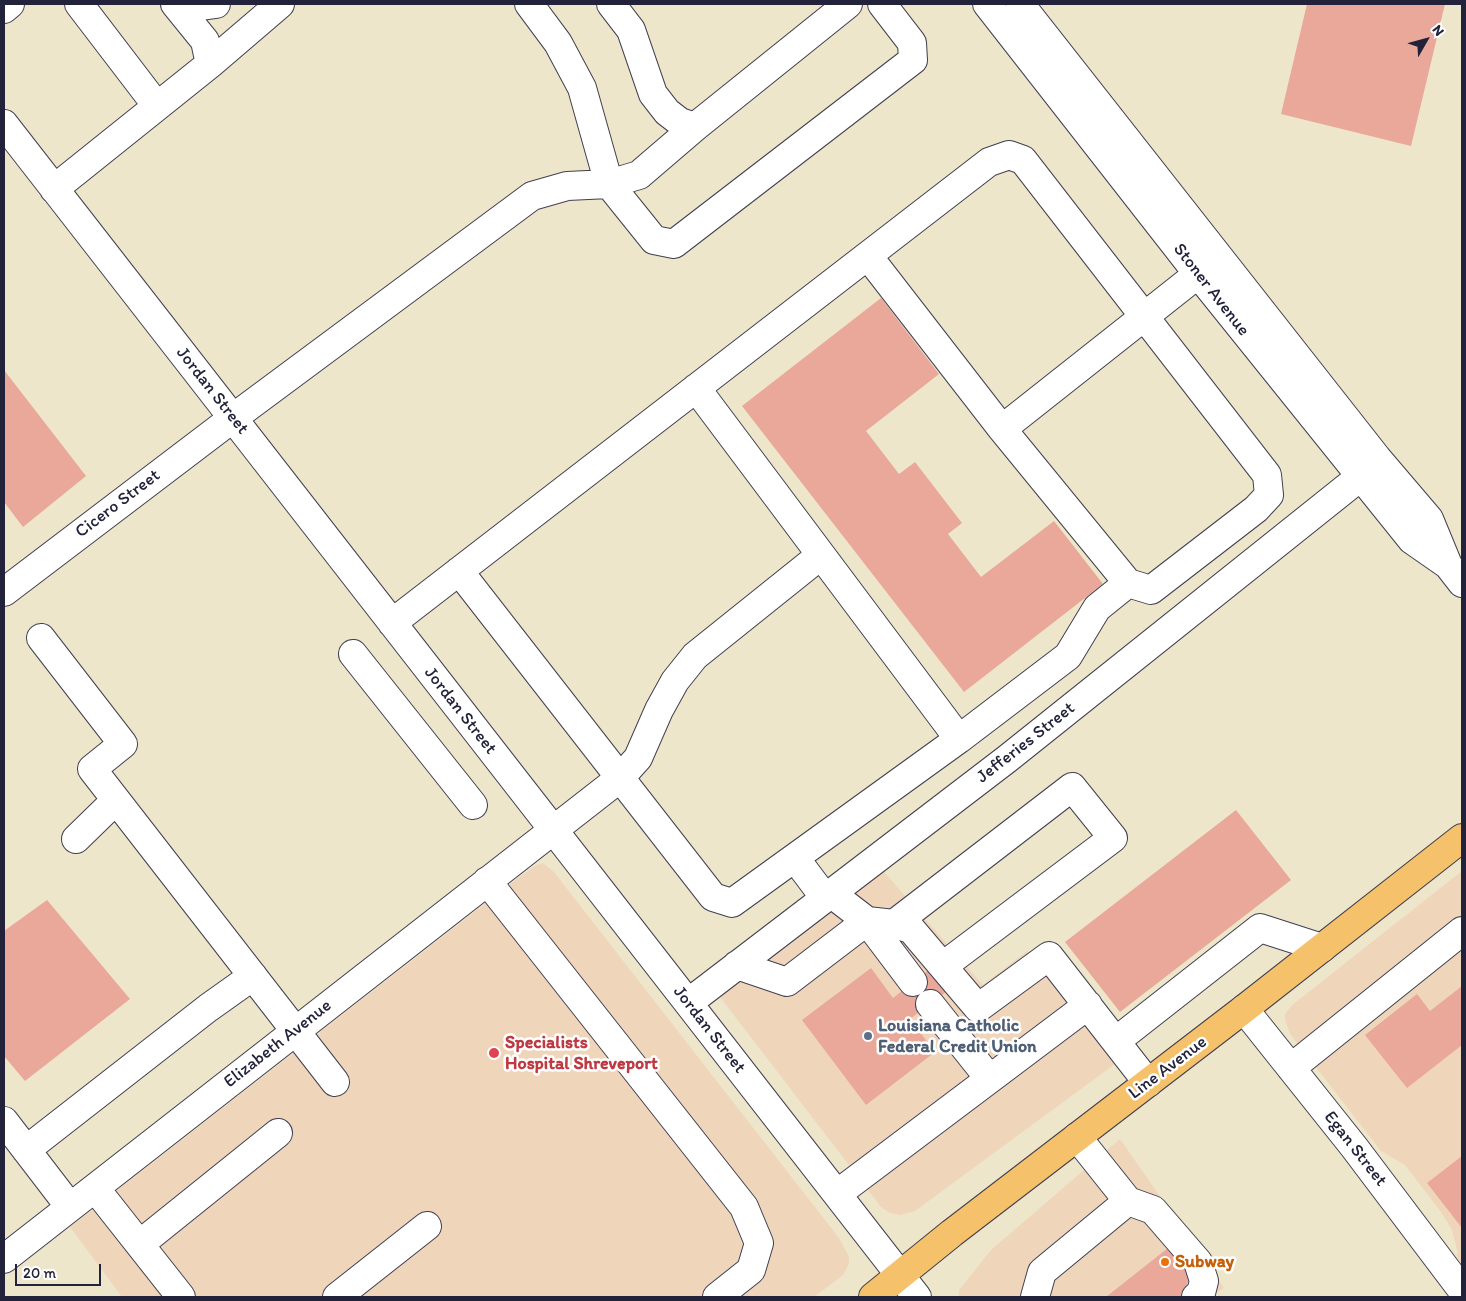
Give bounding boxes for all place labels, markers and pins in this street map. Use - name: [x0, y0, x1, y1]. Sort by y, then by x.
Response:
- place label: Louisiana Catholic Federal Credit Union: [878, 1015, 1037, 1058]
- marker: Louisiana Catholic Federal Credit Union: [862, 1030, 874, 1042]
- place label: Specialists Hospital Shreveport: [505, 1032, 658, 1074]
- marker: Specialists Hospital Shreveport: [487, 1046, 501, 1060]
- place label: Subway: [1175, 1251, 1234, 1273]
- marker: Subway: [1159, 1256, 1171, 1268]

